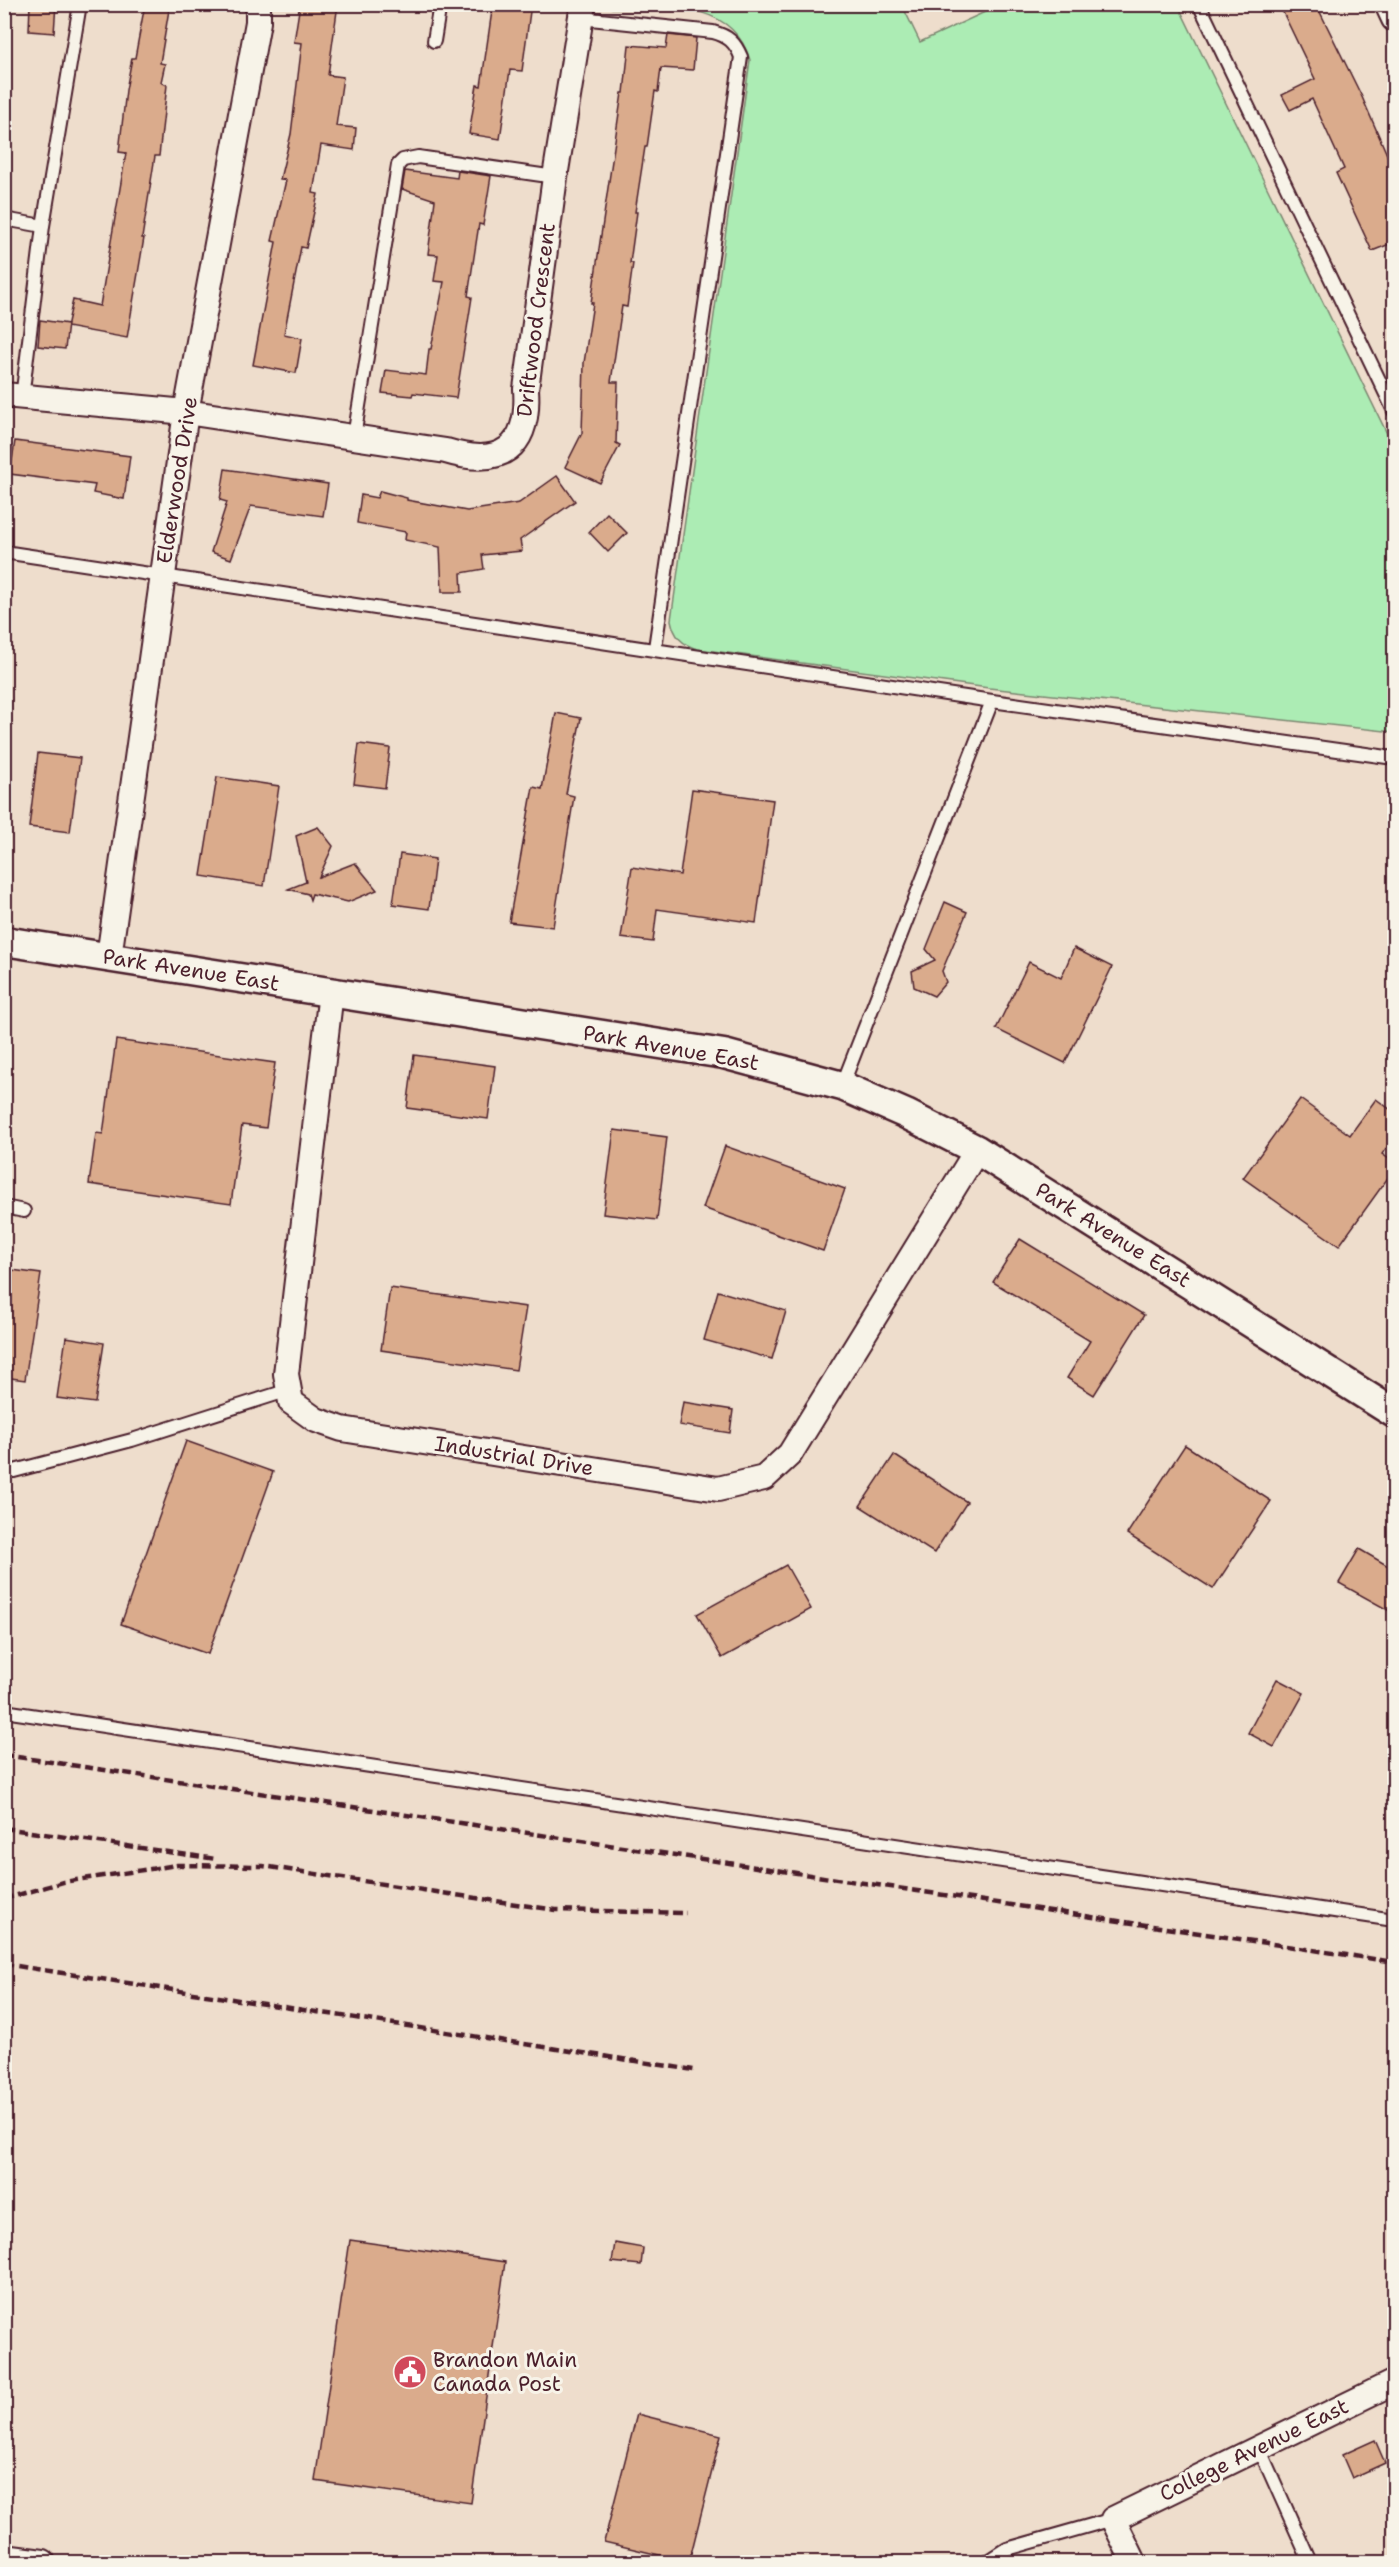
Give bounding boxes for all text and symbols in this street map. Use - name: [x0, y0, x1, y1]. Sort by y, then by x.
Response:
- street label: Driftwood Crescent: [510, 221, 562, 419]
- street label: Elderwood Drive: [150, 395, 204, 565]
- street label: Park Avenue East: [101, 942, 281, 998]
- street label: Park Avenue East: [581, 1019, 761, 1077]
- street label: Park Avenue East: [1030, 1176, 1196, 1294]
- street label: Industrial Drive: [433, 1430, 595, 1482]
- place label: Brandon Main Canada Post: [433, 2346, 577, 2398]
- public building icon: Brandon Main Canada Post: [392, 2354, 428, 2390]
- street label: College Avenue East: [1155, 2392, 1353, 2508]

